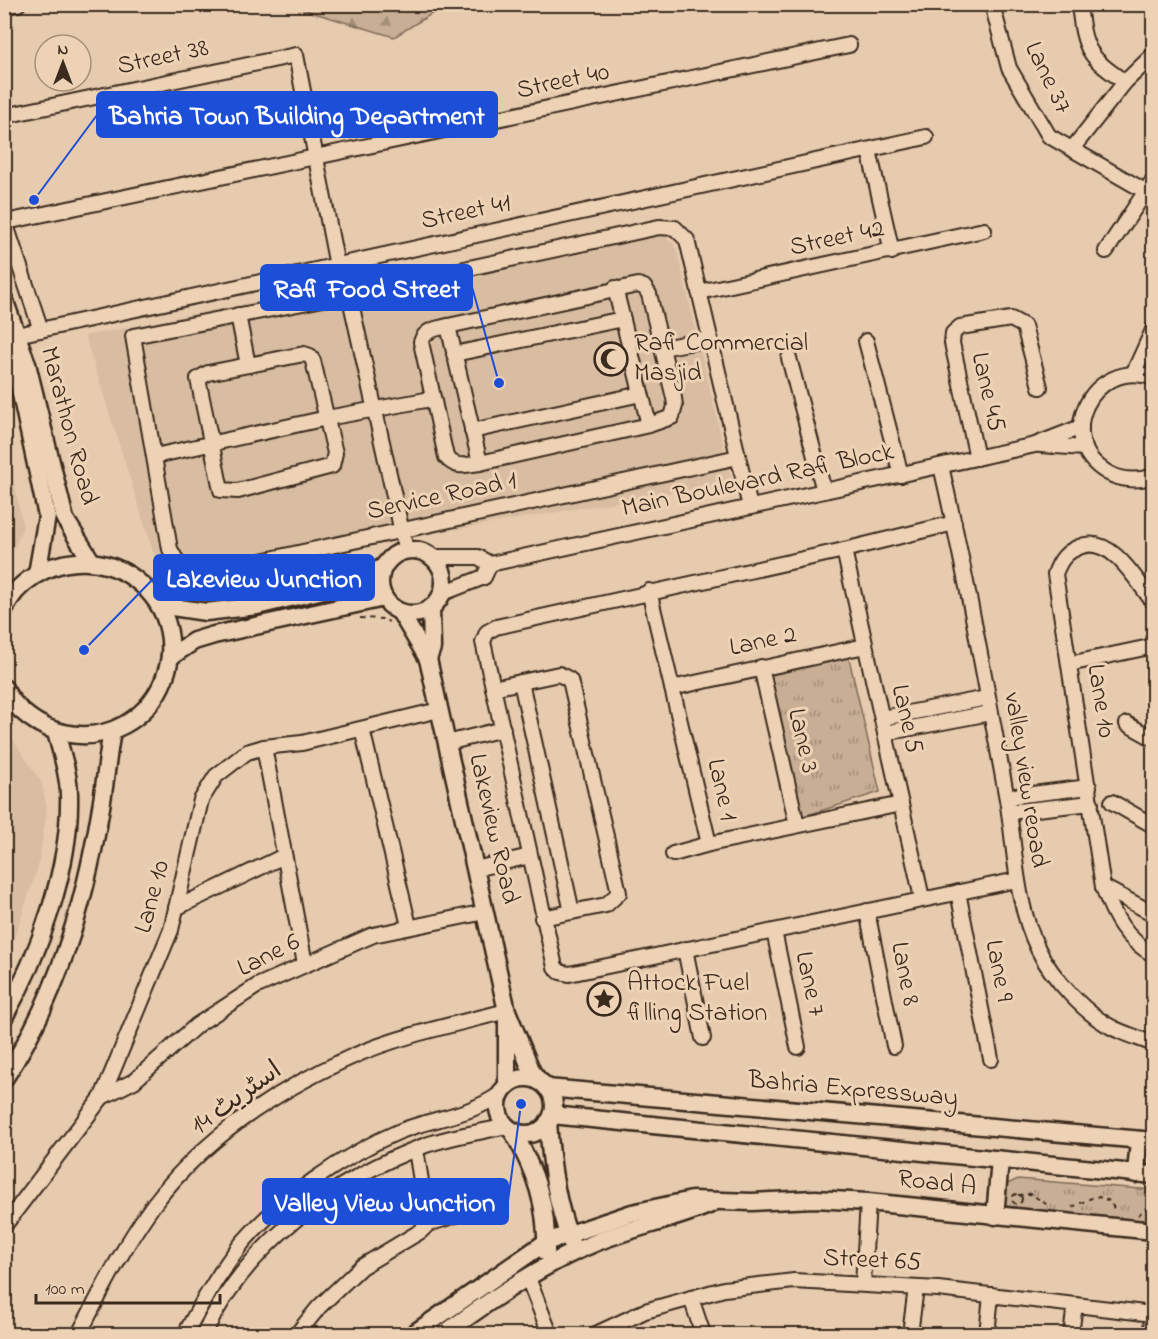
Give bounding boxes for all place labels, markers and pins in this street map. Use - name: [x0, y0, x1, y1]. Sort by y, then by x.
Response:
- callout: Bahria Town Building Department: [97, 92, 497, 137]
- callout: Rafi Food Street: [261, 265, 472, 310]
- place label: Rafi Commercial Masjid: [634, 325, 808, 393]
- mosque icon: Rafi Commercial Masjid: [593, 341, 629, 377]
- callout: Lakeview Junction: [154, 555, 374, 600]
- place label: Attock Fuel filling Station: [627, 965, 767, 1033]
- place icon: Attock Fuel filling Station: [586, 981, 622, 1017]
- callout: Valley View Junction: [263, 1179, 508, 1224]

